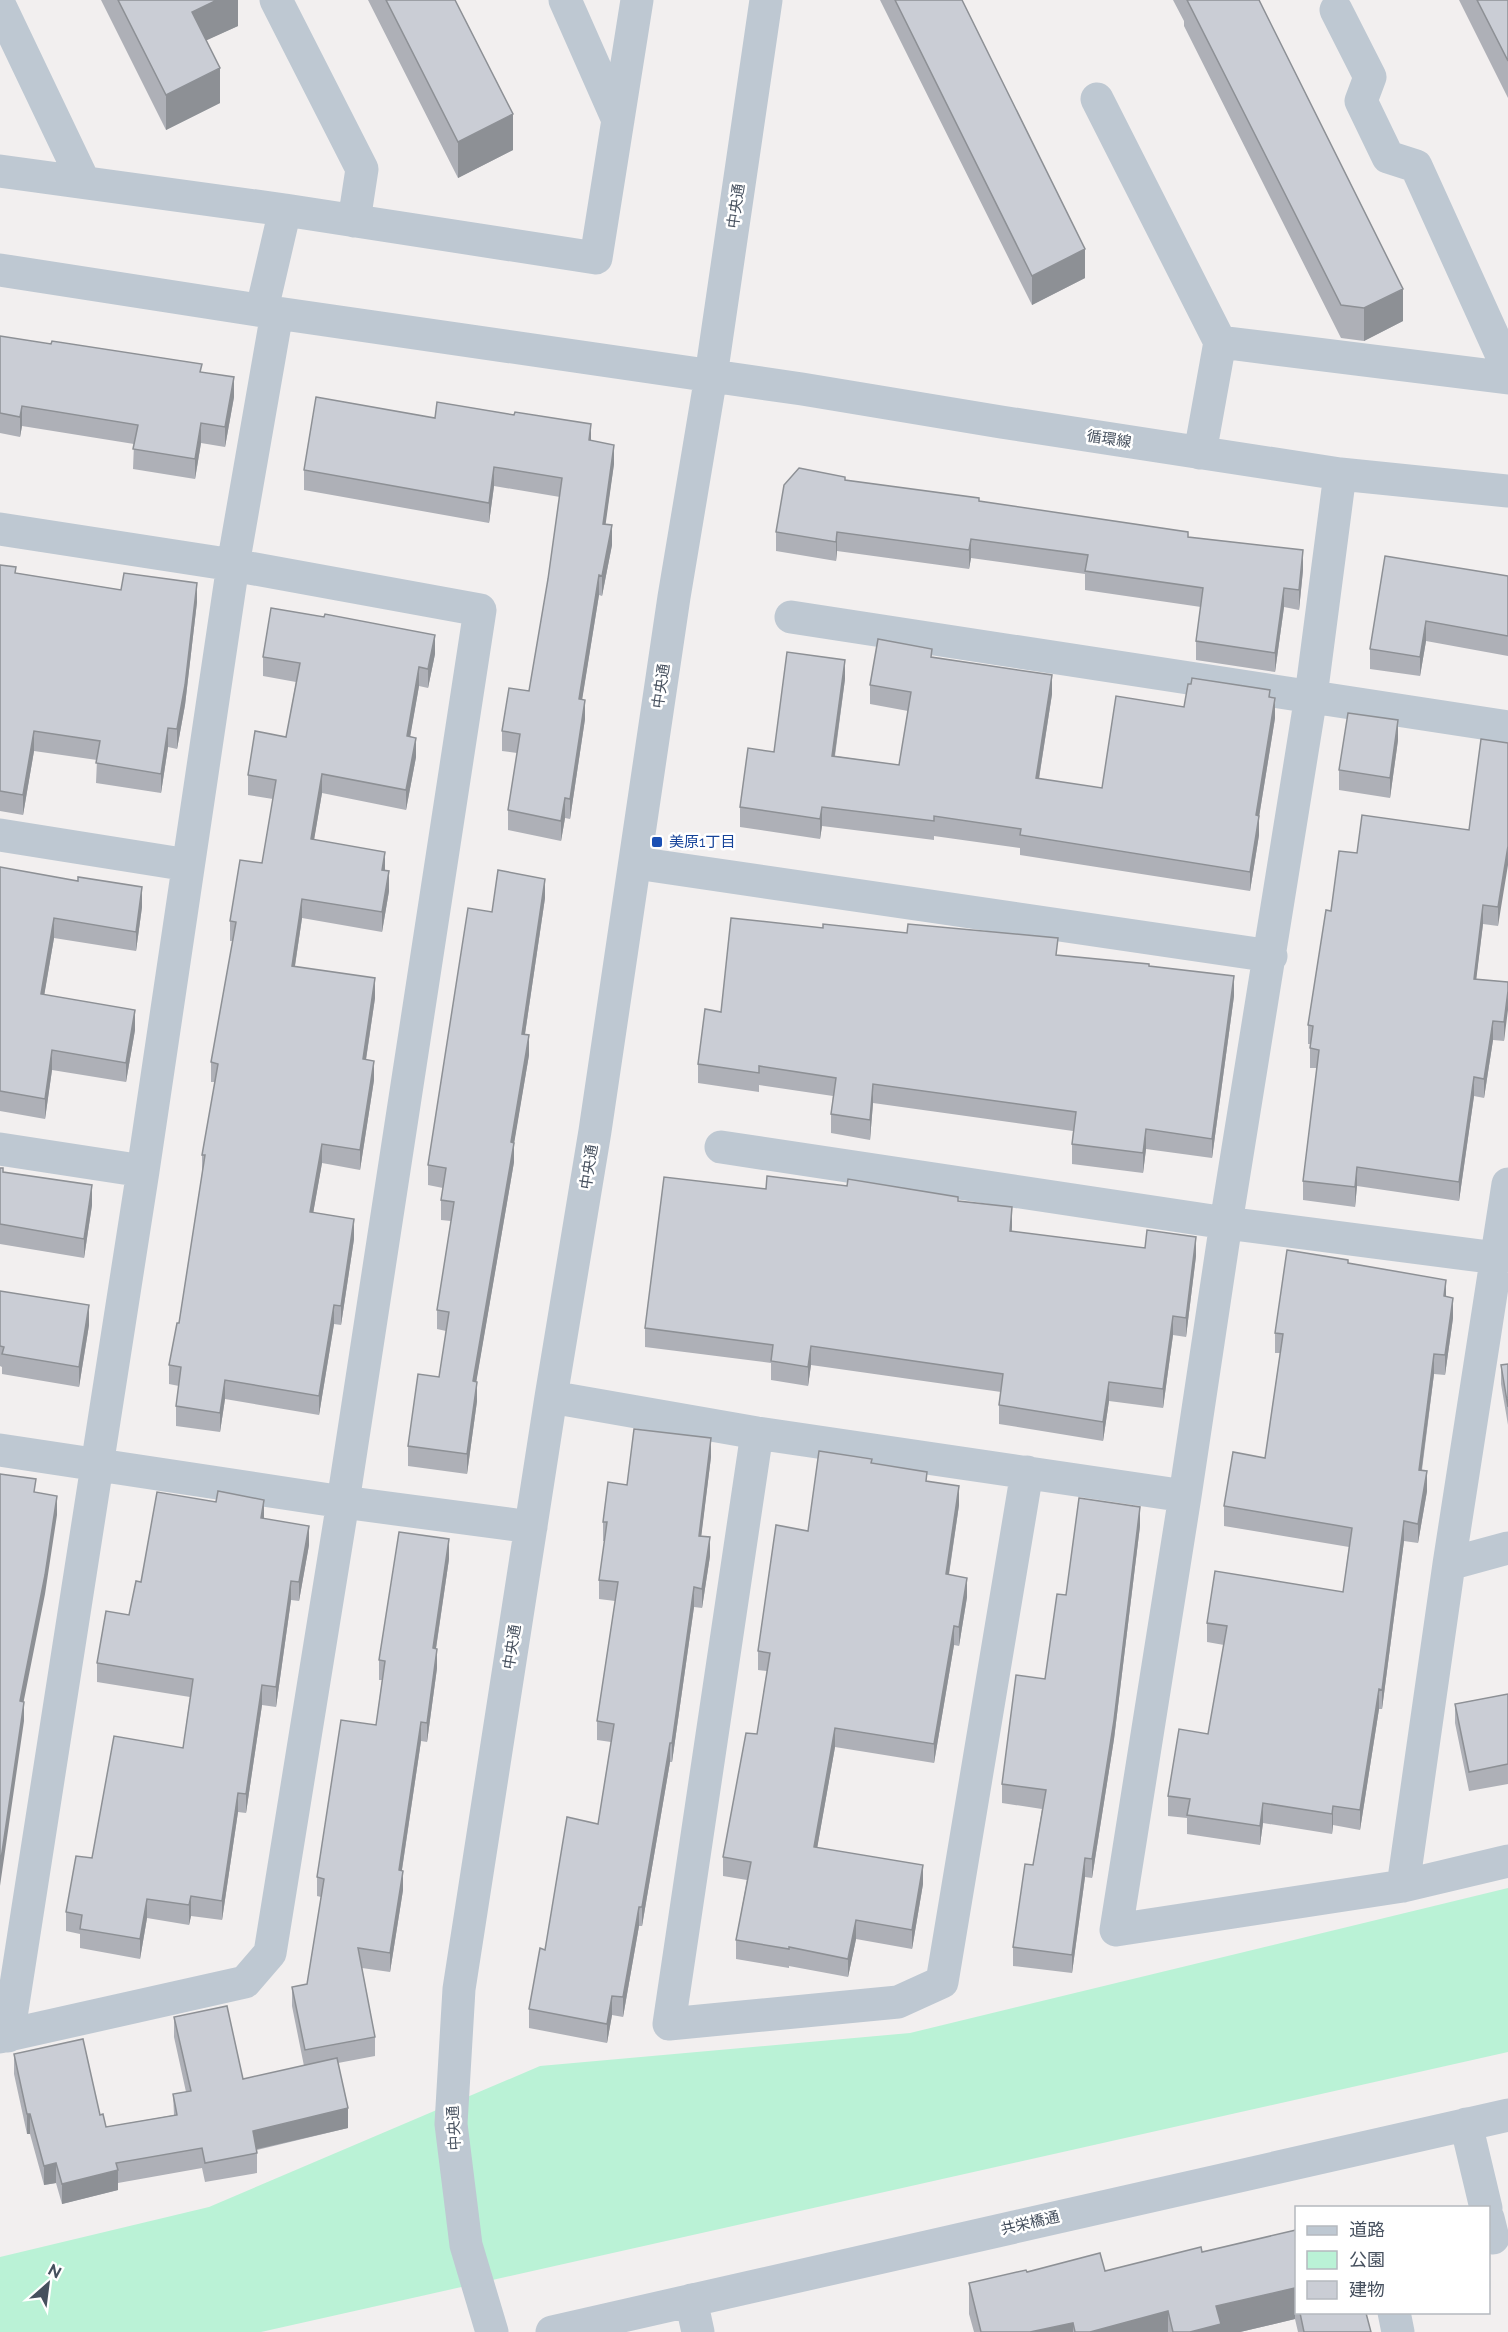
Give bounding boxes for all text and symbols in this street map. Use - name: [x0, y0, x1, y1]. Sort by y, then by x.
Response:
- street label: 中央通: [724, 182, 748, 230]
- street label: 循環線: [1085, 427, 1133, 451]
- street label: 中央通: [649, 662, 673, 710]
- place label: 美原1丁目: [669, 833, 735, 851]
- marker: 美原1丁目: [650, 835, 664, 849]
- street label: 中央通: [577, 1143, 601, 1191]
- street label: 中央通: [500, 1623, 524, 1671]
- street label: 中央通: [444, 2105, 464, 2151]
- legend: [1295, 2206, 1490, 2314]
- street label: 共栄橋通: [999, 2207, 1061, 2239]
- text: 道路: [1349, 2219, 1385, 2240]
- text: 公園: [1349, 2249, 1385, 2270]
- north arrow: [18, 2254, 78, 2314]
- text: N: [45, 2260, 65, 2282]
- text: 建物: [1349, 2279, 1385, 2300]

